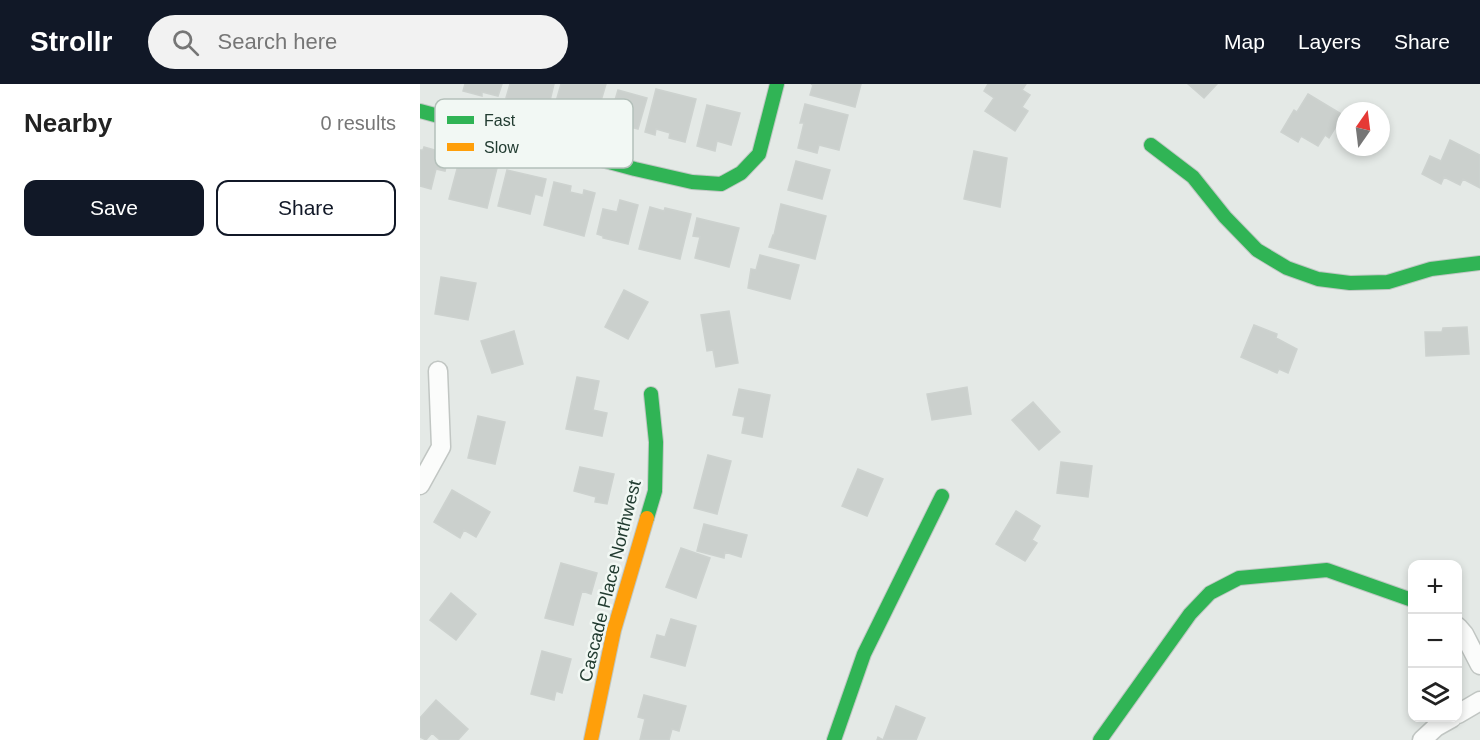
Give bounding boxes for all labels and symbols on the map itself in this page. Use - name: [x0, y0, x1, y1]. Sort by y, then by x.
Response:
- legend: [435, 99, 633, 168]
- north arrow: [1336, 102, 1390, 156]
- text: Fast: [484, 112, 516, 129]
- text: Slow: [484, 139, 519, 156]
- street label: Cascade Place Northwest: [575, 478, 645, 684]

